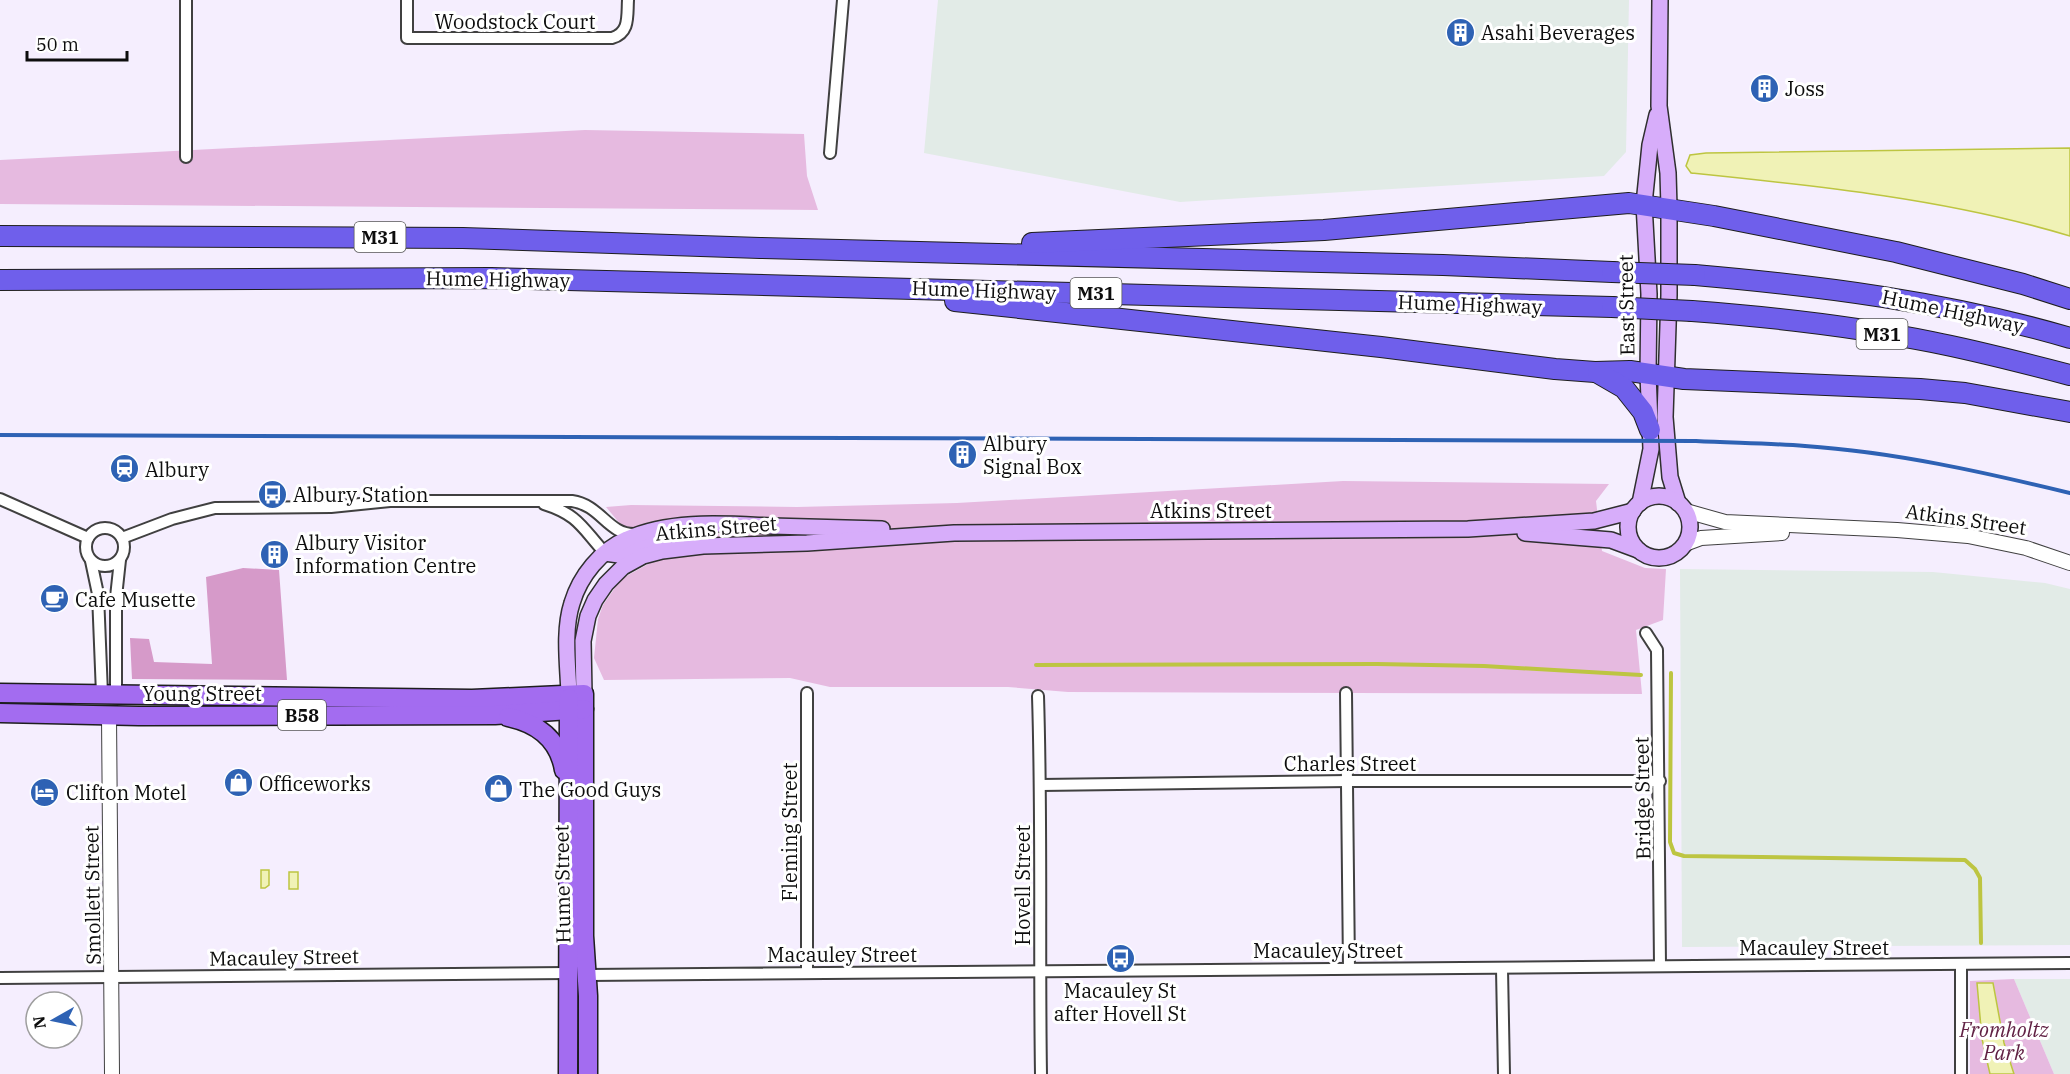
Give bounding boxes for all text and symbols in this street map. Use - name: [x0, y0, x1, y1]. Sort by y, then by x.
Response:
- street label: Woodstock Court: [435, 8, 595, 35]
- building icon: Asahi Beverages: [1444, 16, 1476, 48]
- place label: Asahi Beverages: [1481, 19, 1635, 46]
- scale bar: [27, 24, 128, 62]
- text: 50 m: [36, 33, 79, 56]
- building icon: Joss: [1748, 72, 1780, 104]
- place label: Joss: [1785, 75, 1825, 102]
- road number: M31: [354, 222, 406, 252]
- street label: East Street: [1612, 254, 1640, 356]
- street label: Hume Highway: [426, 264, 571, 294]
- street label: Hume Highway: [911, 274, 1057, 306]
- road number: M31: [1070, 278, 1122, 308]
- street label: Hume Highway: [1880, 283, 2027, 339]
- street label: Hume Highway: [1397, 288, 1543, 320]
- road number: M31: [1856, 319, 1908, 349]
- place label: Albury Signal Box: [983, 430, 1082, 480]
- building icon: Albury Signal Box: [946, 439, 978, 471]
- station icon: Albury: [108, 453, 140, 485]
- place label: Albury: [145, 456, 209, 483]
- bus stop icon: Albury Station: [256, 478, 288, 510]
- place label: Albury Station: [293, 481, 429, 508]
- street label: Atkins Street: [1150, 497, 1272, 524]
- street label: Atkins Street: [1904, 497, 2028, 541]
- street label: Atkins Street: [654, 509, 778, 547]
- place label: Albury Visitor Information Centre: [295, 529, 476, 579]
- building icon: Albury Visitor Information Centre: [258, 538, 290, 570]
- cafe icon: Cafe Musette: [38, 583, 70, 615]
- place label: Cafe Musette: [75, 586, 196, 613]
- street label: Young Street: [142, 680, 262, 707]
- road number: B58: [278, 700, 326, 730]
- street label: Bridge Street: [1627, 736, 1657, 860]
- street label: Charles Street: [1284, 750, 1416, 777]
- street label: Fleming Street: [776, 762, 803, 902]
- shop icon: Officeworks: [222, 767, 254, 799]
- place label: Officeworks: [259, 770, 371, 797]
- shop icon: The Good Guys: [482, 773, 514, 805]
- hotel icon: Clifton Motel: [29, 776, 61, 808]
- place label: The Good Guys: [519, 776, 661, 803]
- place label: Clifton Motel: [66, 779, 186, 806]
- street label: Hume Street: [547, 824, 577, 944]
- street label: Smollett Street: [77, 825, 107, 965]
- street label: Hovell Street: [1009, 825, 1036, 945]
- street label: Macauley Street: [1739, 934, 1889, 961]
- street label: Macauley Street: [1253, 937, 1403, 964]
- street label: Macauley Street: [767, 941, 917, 968]
- street label: Macauley Street: [209, 942, 359, 972]
- bus stop icon: Macauley St after Hovell St: [1104, 943, 1136, 975]
- place label: Macauley St after Hovell St: [1054, 977, 1186, 1027]
- north arrow: [24, 990, 84, 1050]
- text: N: [28, 1015, 50, 1030]
- park label: Fromholtz Park: [1958, 1016, 2049, 1066]

